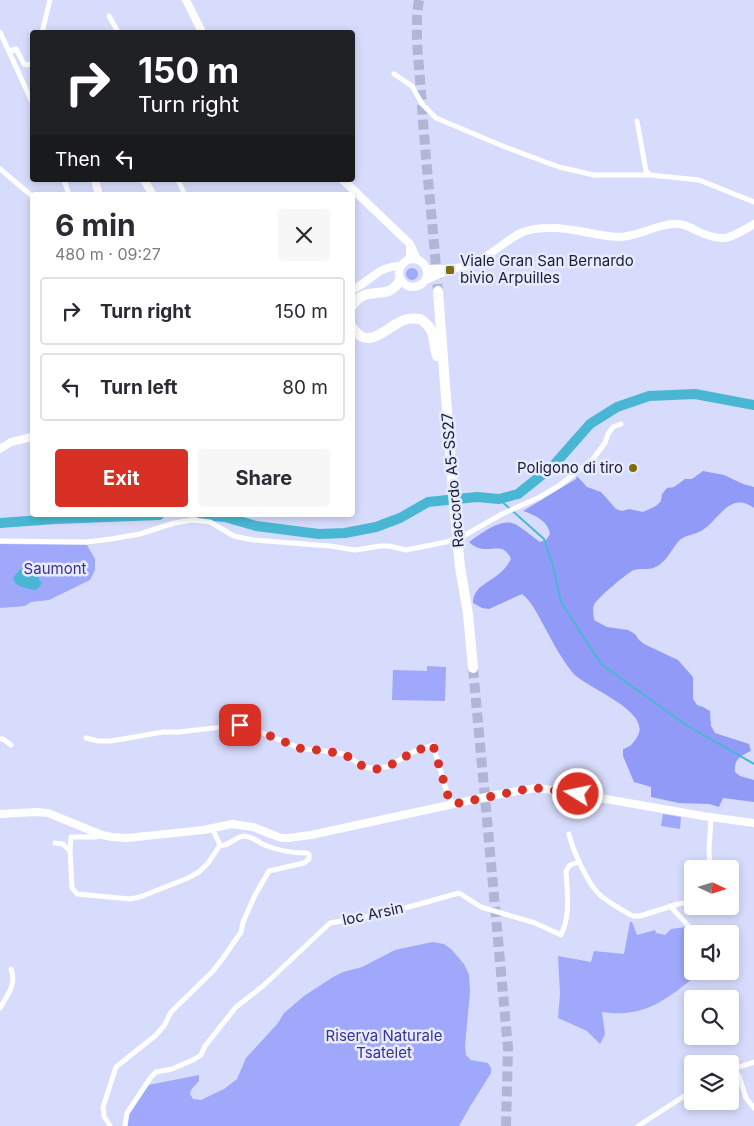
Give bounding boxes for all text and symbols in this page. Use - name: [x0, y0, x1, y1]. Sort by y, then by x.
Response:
- text: 150 m: [138, 49, 239, 91]
- icon: right: [55, 50, 120, 115]
- text: Turn right: [138, 91, 239, 117]
- icon: left: [111, 145, 139, 173]
- text: Then: [55, 148, 101, 171]
- text: 6 min: [55, 207, 136, 243]
- button: close: [278, 209, 330, 261]
- text: 480 m · 09:27: [55, 244, 161, 264]
- place label: Viale Gran San Bernardo bivio Arpuilles: [460, 251, 634, 287]
- marker: Viale Gran San Bernardo bivio Arpuilles: [444, 264, 456, 276]
- icon: right: [57, 297, 85, 325]
- text: Turn right: [100, 300, 191, 323]
- text: 150 m: [275, 300, 328, 323]
- icon: left: [57, 373, 85, 401]
- text: Turn left: [100, 376, 178, 399]
- text: 80 m: [282, 376, 328, 399]
- street label: Raccordo A5-SS27: [437, 412, 468, 548]
- button: Exit: [55, 449, 188, 507]
- button: Share: [198, 449, 330, 507]
- place label: Poligono di tiro: [517, 458, 623, 477]
- marker: Poligono di tiro: [627, 462, 639, 474]
- park label: Saumont: [24, 559, 86, 578]
- pin: [219, 704, 261, 746]
- icon: arrive: [226, 711, 254, 739]
- position arrow: [551, 767, 603, 819]
- north arrow: [684, 860, 739, 915]
- map controls: [684, 860, 739, 1110]
- street label: loc Arsin: [341, 898, 405, 929]
- button: sound: [684, 925, 739, 980]
- button: search: [684, 990, 739, 1045]
- park label: Riserva Naturale Tsatelet: [326, 1026, 442, 1062]
- button: layers: [684, 1055, 739, 1110]

